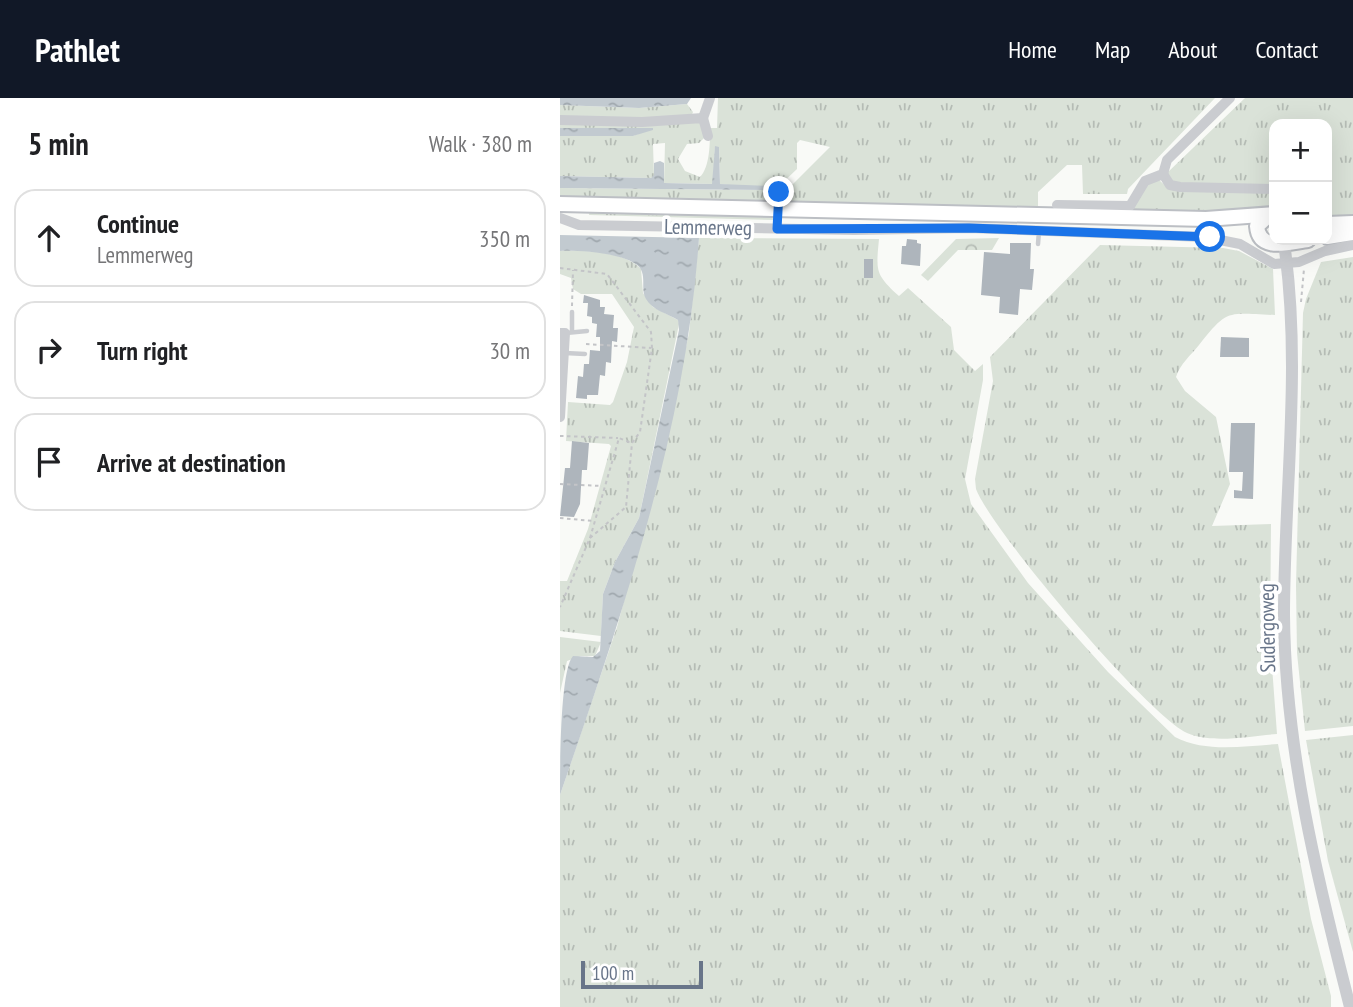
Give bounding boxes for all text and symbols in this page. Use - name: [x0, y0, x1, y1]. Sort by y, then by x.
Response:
- text: Pathlet: [35, 28, 120, 71]
- text: Home: [1008, 34, 1057, 65]
- text: Map: [1095, 34, 1130, 65]
- text: About: [1168, 34, 1217, 65]
- text: Contact: [1255, 34, 1318, 65]
- map controls: [1269, 119, 1332, 245]
- button: +: [1269, 119, 1332, 182]
- text: 5 min: [28, 124, 89, 163]
- text: Walk · 380 m: [429, 129, 532, 158]
- route end: [763, 176, 794, 207]
- button: −: [1269, 182, 1332, 245]
- text: Continue: [97, 207, 179, 240]
- street label: Lemmerweg: [664, 213, 752, 241]
- icon: ahead: [30, 219, 68, 257]
- route start: [1194, 221, 1225, 252]
- text: 350 m: [479, 224, 530, 253]
- text: Lemmerweg: [97, 240, 193, 269]
- icon: right: [30, 331, 68, 369]
- text: Turn right: [97, 334, 188, 367]
- text: 30 m: [489, 336, 530, 365]
- icon: arrive: [30, 443, 68, 481]
- text: Arrive at destination: [97, 446, 286, 479]
- street label: Sudergoweg: [1253, 583, 1281, 673]
- scale bar: [581, 958, 704, 990]
- text: 100 m: [592, 961, 634, 985]

